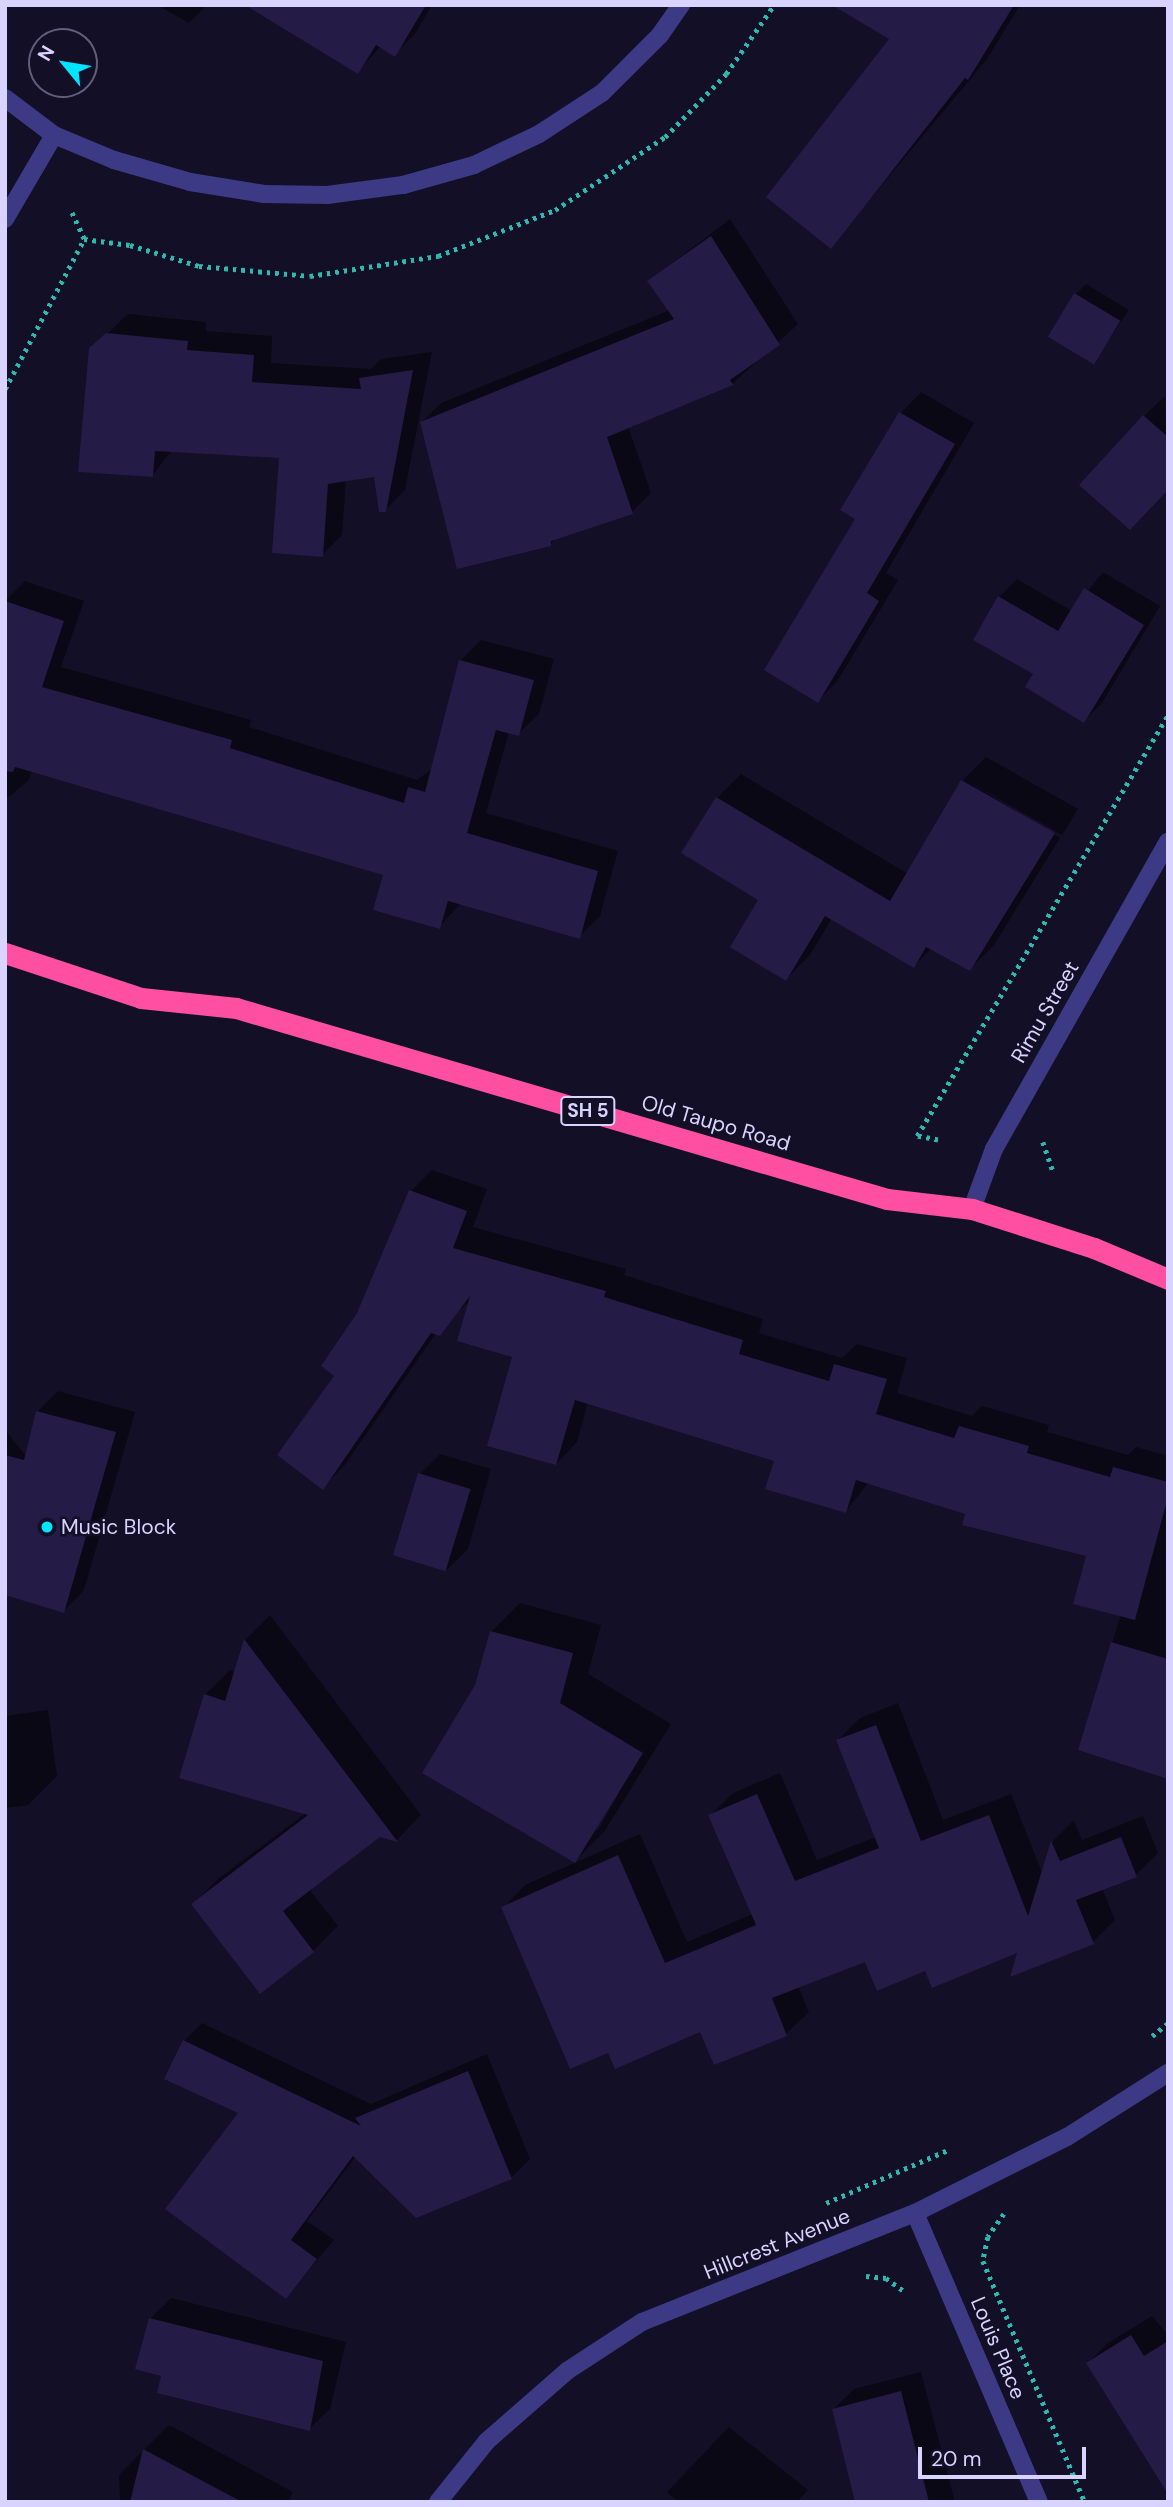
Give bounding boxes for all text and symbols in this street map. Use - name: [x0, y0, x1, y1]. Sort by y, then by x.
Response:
- north arrow: [28, 28, 98, 98]
- text: N: [32, 41, 60, 66]
- street label: Rimu Street: [1006, 957, 1084, 1067]
- street label: Old Taupo Road: [639, 1090, 793, 1156]
- road number: SH 5: [560, 1096, 616, 1126]
- place label: Music Block: [61, 1514, 176, 1540]
- marker: Music Block: [39, 1519, 55, 1535]
- street label: Hillcrest Avenue: [700, 2203, 854, 2285]
- street label: Louis Place: [965, 2293, 1031, 2403]
- scale bar: [921, 2434, 1089, 2478]
- text: 20 m: [931, 2445, 982, 2473]

